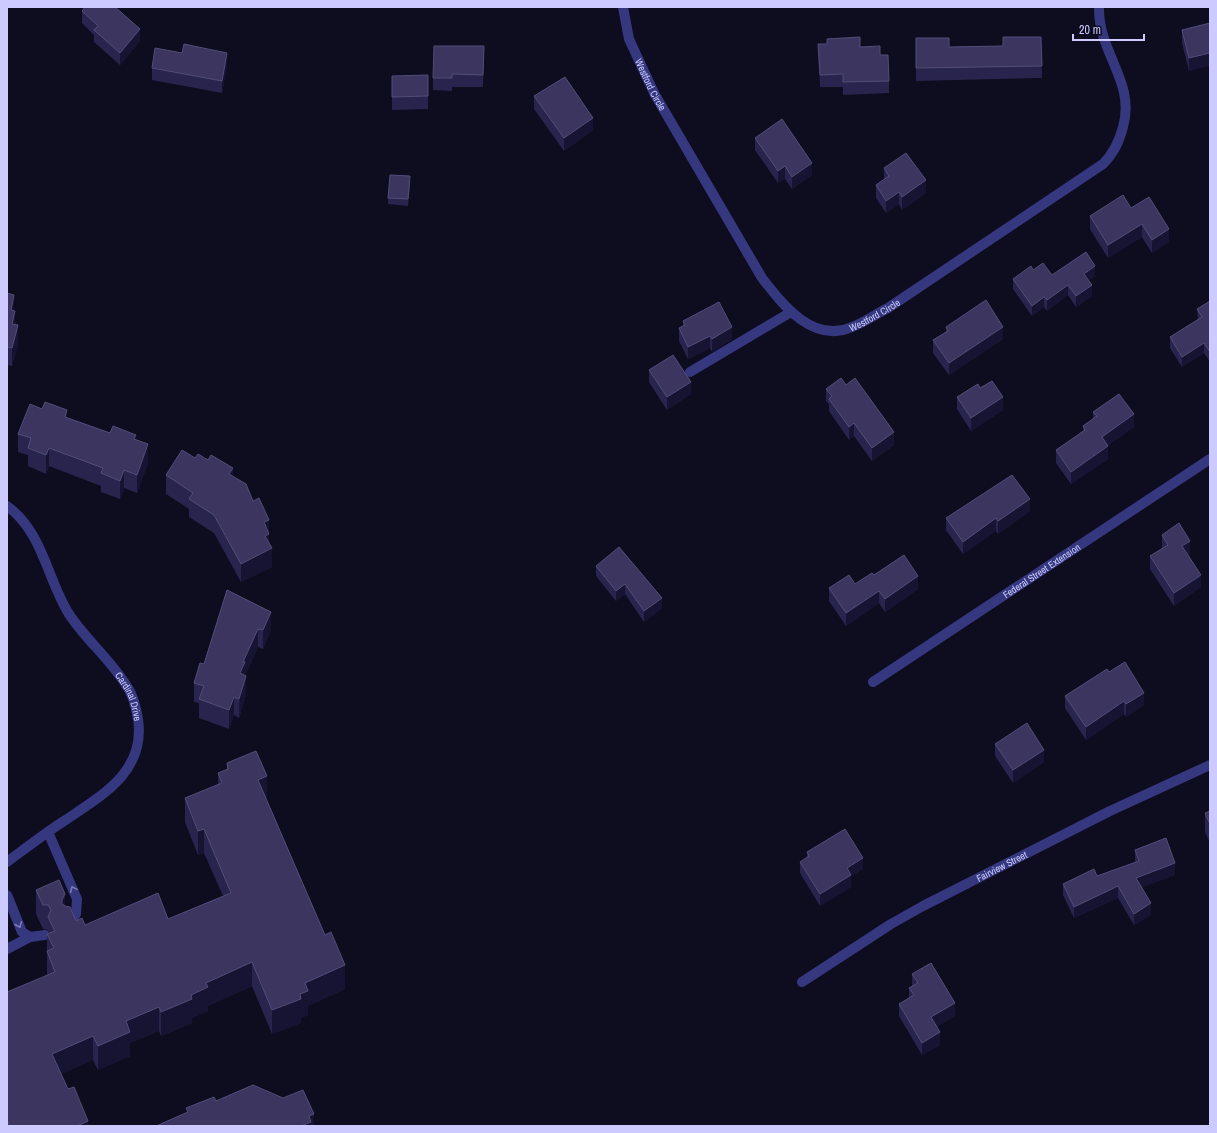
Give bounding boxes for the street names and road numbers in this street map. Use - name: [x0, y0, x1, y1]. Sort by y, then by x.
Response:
- street label: Westford Circle: [632, 57, 669, 113]
- street label: Westford Circle: [847, 296, 903, 335]
- street label: Federal Street Extension: [1000, 541, 1083, 601]
- street label: Cardinal Drive: [112, 669, 144, 723]
- street label: Fairview Street: [974, 848, 1030, 885]

